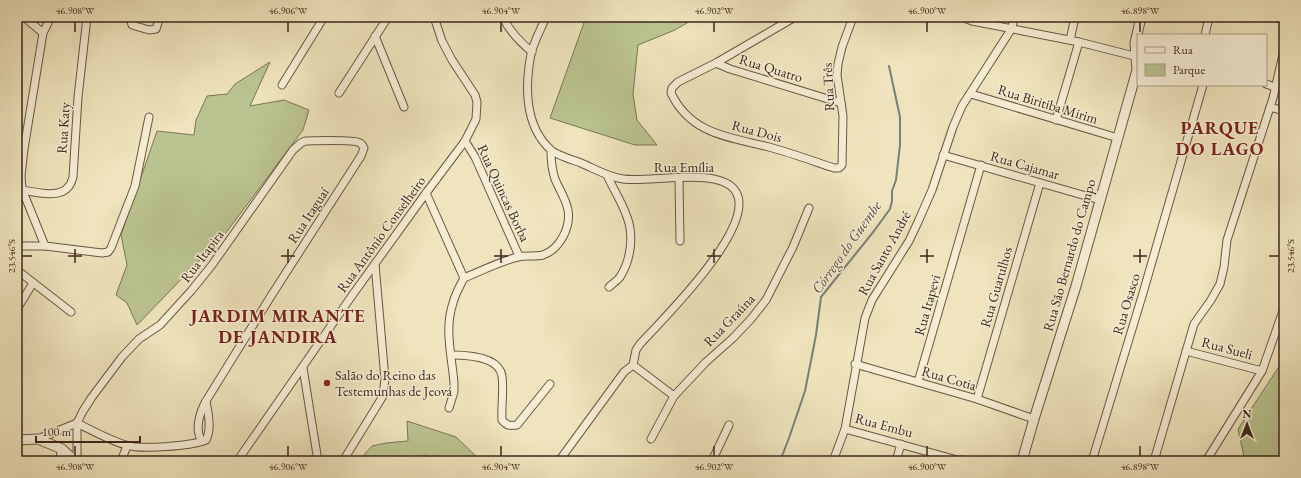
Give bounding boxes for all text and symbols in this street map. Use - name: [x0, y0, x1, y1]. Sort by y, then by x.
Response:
- text: 46.908°W: [56, 4, 95, 17]
- text: 46.906°W: [269, 4, 308, 17]
- text: 46.904°W: [482, 4, 521, 17]
- text: 46.902°W: [695, 4, 734, 17]
- text: 46.900°W: [908, 4, 947, 17]
- text: 46.898°W: [1121, 4, 1160, 17]
- legend: [1137, 34, 1267, 86]
- text: Rua: [1173, 42, 1193, 58]
- street label: Rua Quatro: [737, 50, 805, 86]
- street label: Rua Três: [818, 62, 838, 112]
- text: Parque: [1173, 62, 1205, 78]
- street label: Rua Biritiba Mirim: [996, 80, 1100, 128]
- street label: Rua Katy: [52, 101, 74, 154]
- street label: Rua Dois: [730, 116, 785, 146]
- district label: PARQUE DO LAGO: [1176, 116, 1264, 160]
- street label: Rua Quincas Borba: [474, 141, 535, 245]
- street label: Rua Cajamar: [988, 147, 1062, 184]
- street label: Rua Emília: [654, 158, 715, 176]
- street label: Rua Antônio Conselheiro: [333, 172, 429, 296]
- street label: Rua São Bernardo do Campo: [1039, 177, 1099, 333]
- street label: Rua Itaguaí: [283, 183, 333, 246]
- water label: Córrego do Guembe: [807, 196, 886, 297]
- street label: Rua Santo André: [853, 207, 915, 298]
- street label: Rua Itapira: [176, 226, 228, 286]
- text: 23.546°S: [5, 239, 18, 273]
- text: 23.546°S: [1284, 239, 1297, 273]
- street label: Rua Guarulhos: [976, 244, 1016, 329]
- street label: Rua Osasco: [1108, 271, 1144, 337]
- street label: Rua Itapevi: [910, 272, 944, 338]
- street label: Rua Graúna: [699, 290, 759, 350]
- district label: JARDIM MIRANTE DE JANDIRA: [188, 304, 366, 348]
- street label: Rua Sueli: [1200, 333, 1255, 364]
- street label: Rua Cotia: [920, 362, 979, 394]
- place label: Salão do Reino das Testemunhas de Jeová: [335, 366, 453, 400]
- marker: Salão do Reino das Testemunhas de Jeová: [322, 378, 332, 388]
- north arrow: [1227, 404, 1267, 444]
- text: N: [1243, 407, 1252, 421]
- street label: Rua Embu: [853, 409, 915, 442]
- scale bar: [36, 418, 140, 444]
- text: 100 m: [42, 424, 72, 440]
- text: 46.908°W: [56, 460, 95, 473]
- text: 46.906°W: [269, 460, 308, 473]
- text: 46.904°W: [482, 460, 521, 473]
- text: 46.902°W: [695, 460, 734, 473]
- text: 46.900°W: [908, 460, 947, 473]
- text: 46.898°W: [1121, 460, 1160, 473]

